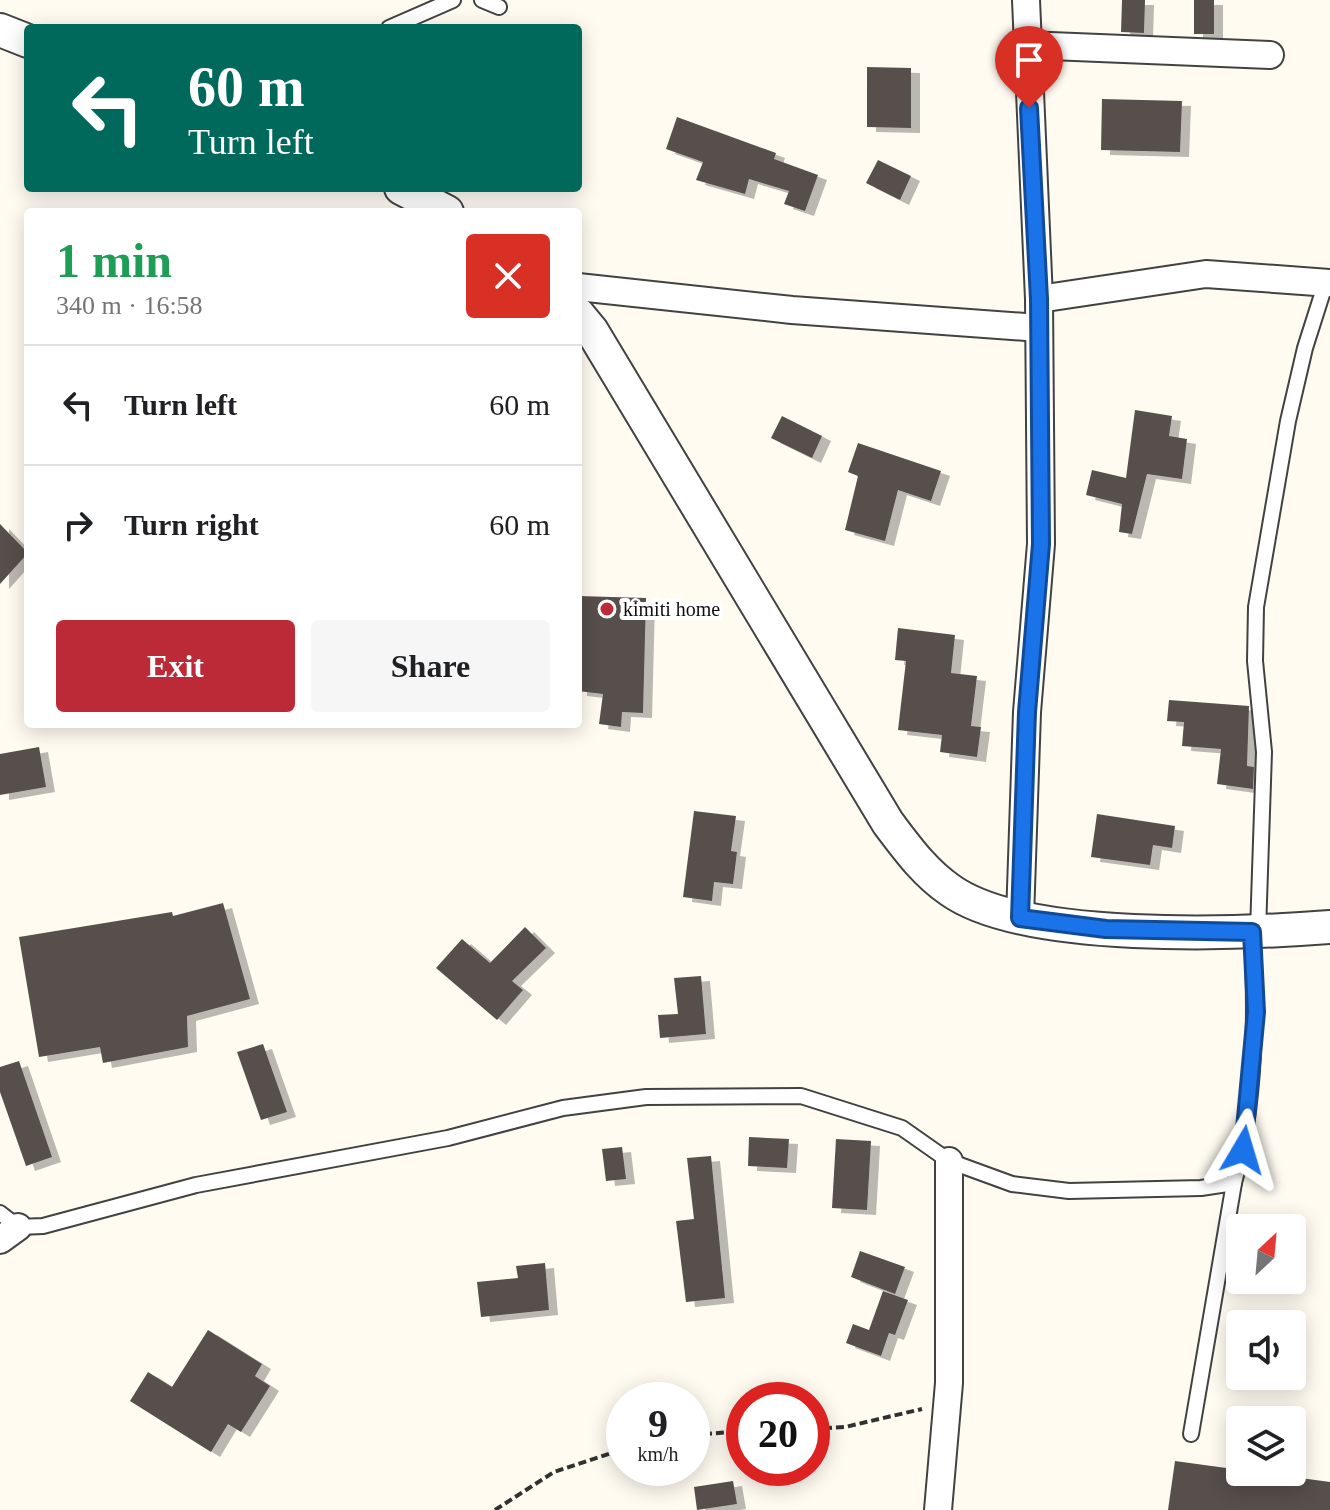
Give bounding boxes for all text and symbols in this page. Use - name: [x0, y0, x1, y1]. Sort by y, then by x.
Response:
- pin: [995, 26, 1063, 108]
- icon: arrive: [1007, 38, 1051, 82]
- icon: left: [56, 56, 160, 160]
- text: 60 m: [188, 56, 305, 118]
- text: Turn left: [188, 122, 314, 162]
- text: 1 min: [56, 234, 172, 287]
- button: close: [466, 234, 550, 318]
- text: 340 m · 16:58: [56, 291, 203, 320]
- icon: left: [56, 383, 100, 427]
- text: Turn left: [124, 388, 237, 421]
- text: 60 m: [489, 388, 550, 421]
- icon: right: [56, 503, 100, 547]
- text: Turn right: [124, 508, 259, 541]
- text: 60 m: [489, 508, 550, 541]
- place label: kimiti home: [623, 598, 720, 620]
- marker: kimiti home: [598, 600, 616, 618]
- button: Exit: [56, 620, 295, 712]
- button: Share: [311, 620, 550, 712]
- position arrow: [1201, 1108, 1285, 1192]
- north arrow: [1226, 1214, 1306, 1294]
- map controls: [1226, 1214, 1306, 1486]
- button: sound: [1226, 1310, 1306, 1390]
- speed limit sign: 20: [726, 1382, 830, 1486]
- text: 9: [648, 1401, 668, 1446]
- button: layers: [1226, 1406, 1306, 1486]
- text: km/h: [637, 1443, 679, 1465]

